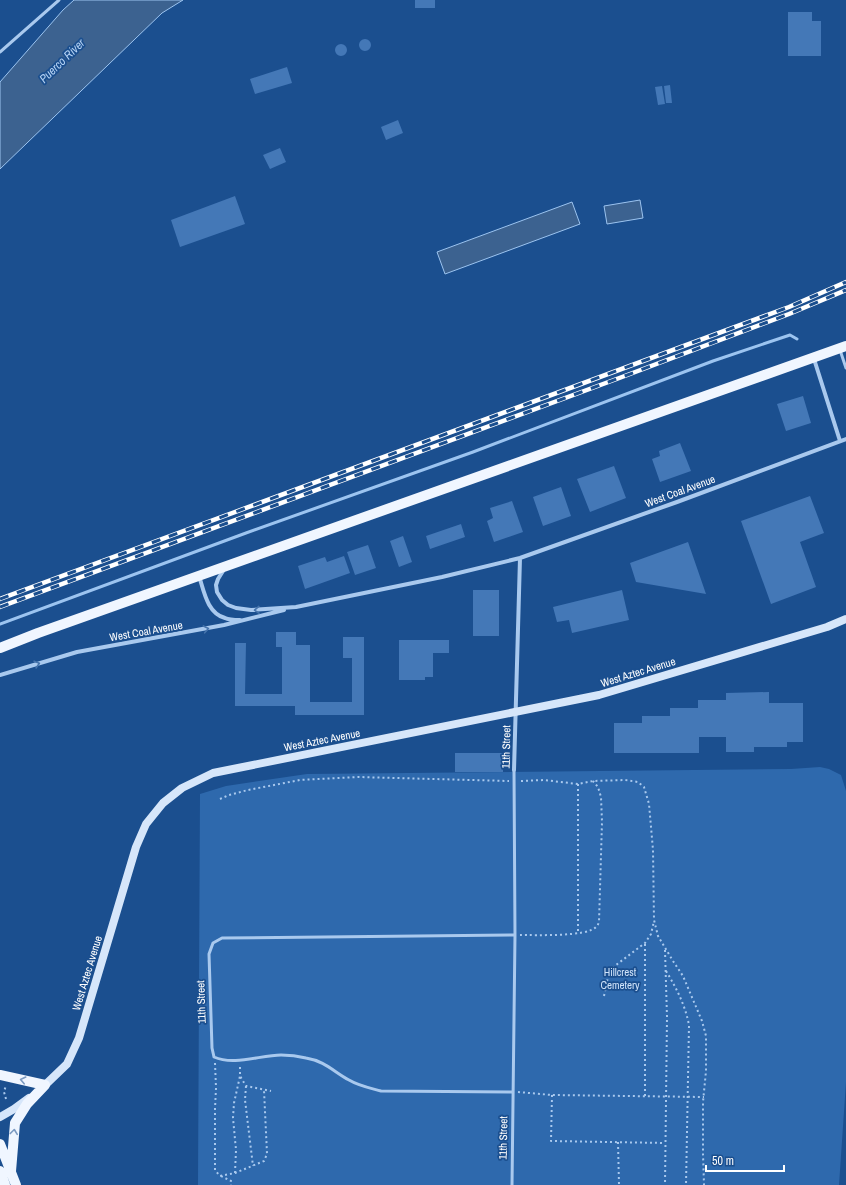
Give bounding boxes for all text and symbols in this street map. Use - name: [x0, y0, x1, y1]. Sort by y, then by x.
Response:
- water label: Puerco River: [36, 35, 89, 87]
- street label: West Coal Avenue: [643, 472, 717, 510]
- one-way arrow: [254, 605, 260, 614]
- street label: West Coal Avenue: [108, 618, 184, 644]
- one-way arrow: [203, 626, 209, 634]
- street label: West Aztec Avenue: [599, 654, 677, 690]
- one-way arrow: [34, 660, 41, 669]
- street label: 11th Street: [499, 725, 513, 769]
- street label: West Aztec Avenue: [283, 726, 361, 754]
- street label: West Aztec Avenue: [69, 934, 105, 1012]
- park label: Hillcrest Cemetery: [600, 965, 640, 992]
- street label: 11th Street: [193, 980, 209, 1024]
- one-way arrow: [19, 1077, 26, 1085]
- street label: 11th Street: [496, 1116, 510, 1160]
- one-way arrow: [9, 1129, 18, 1135]
- scale bar: [706, 1147, 784, 1173]
- text: 50 m: [712, 1153, 734, 1169]

